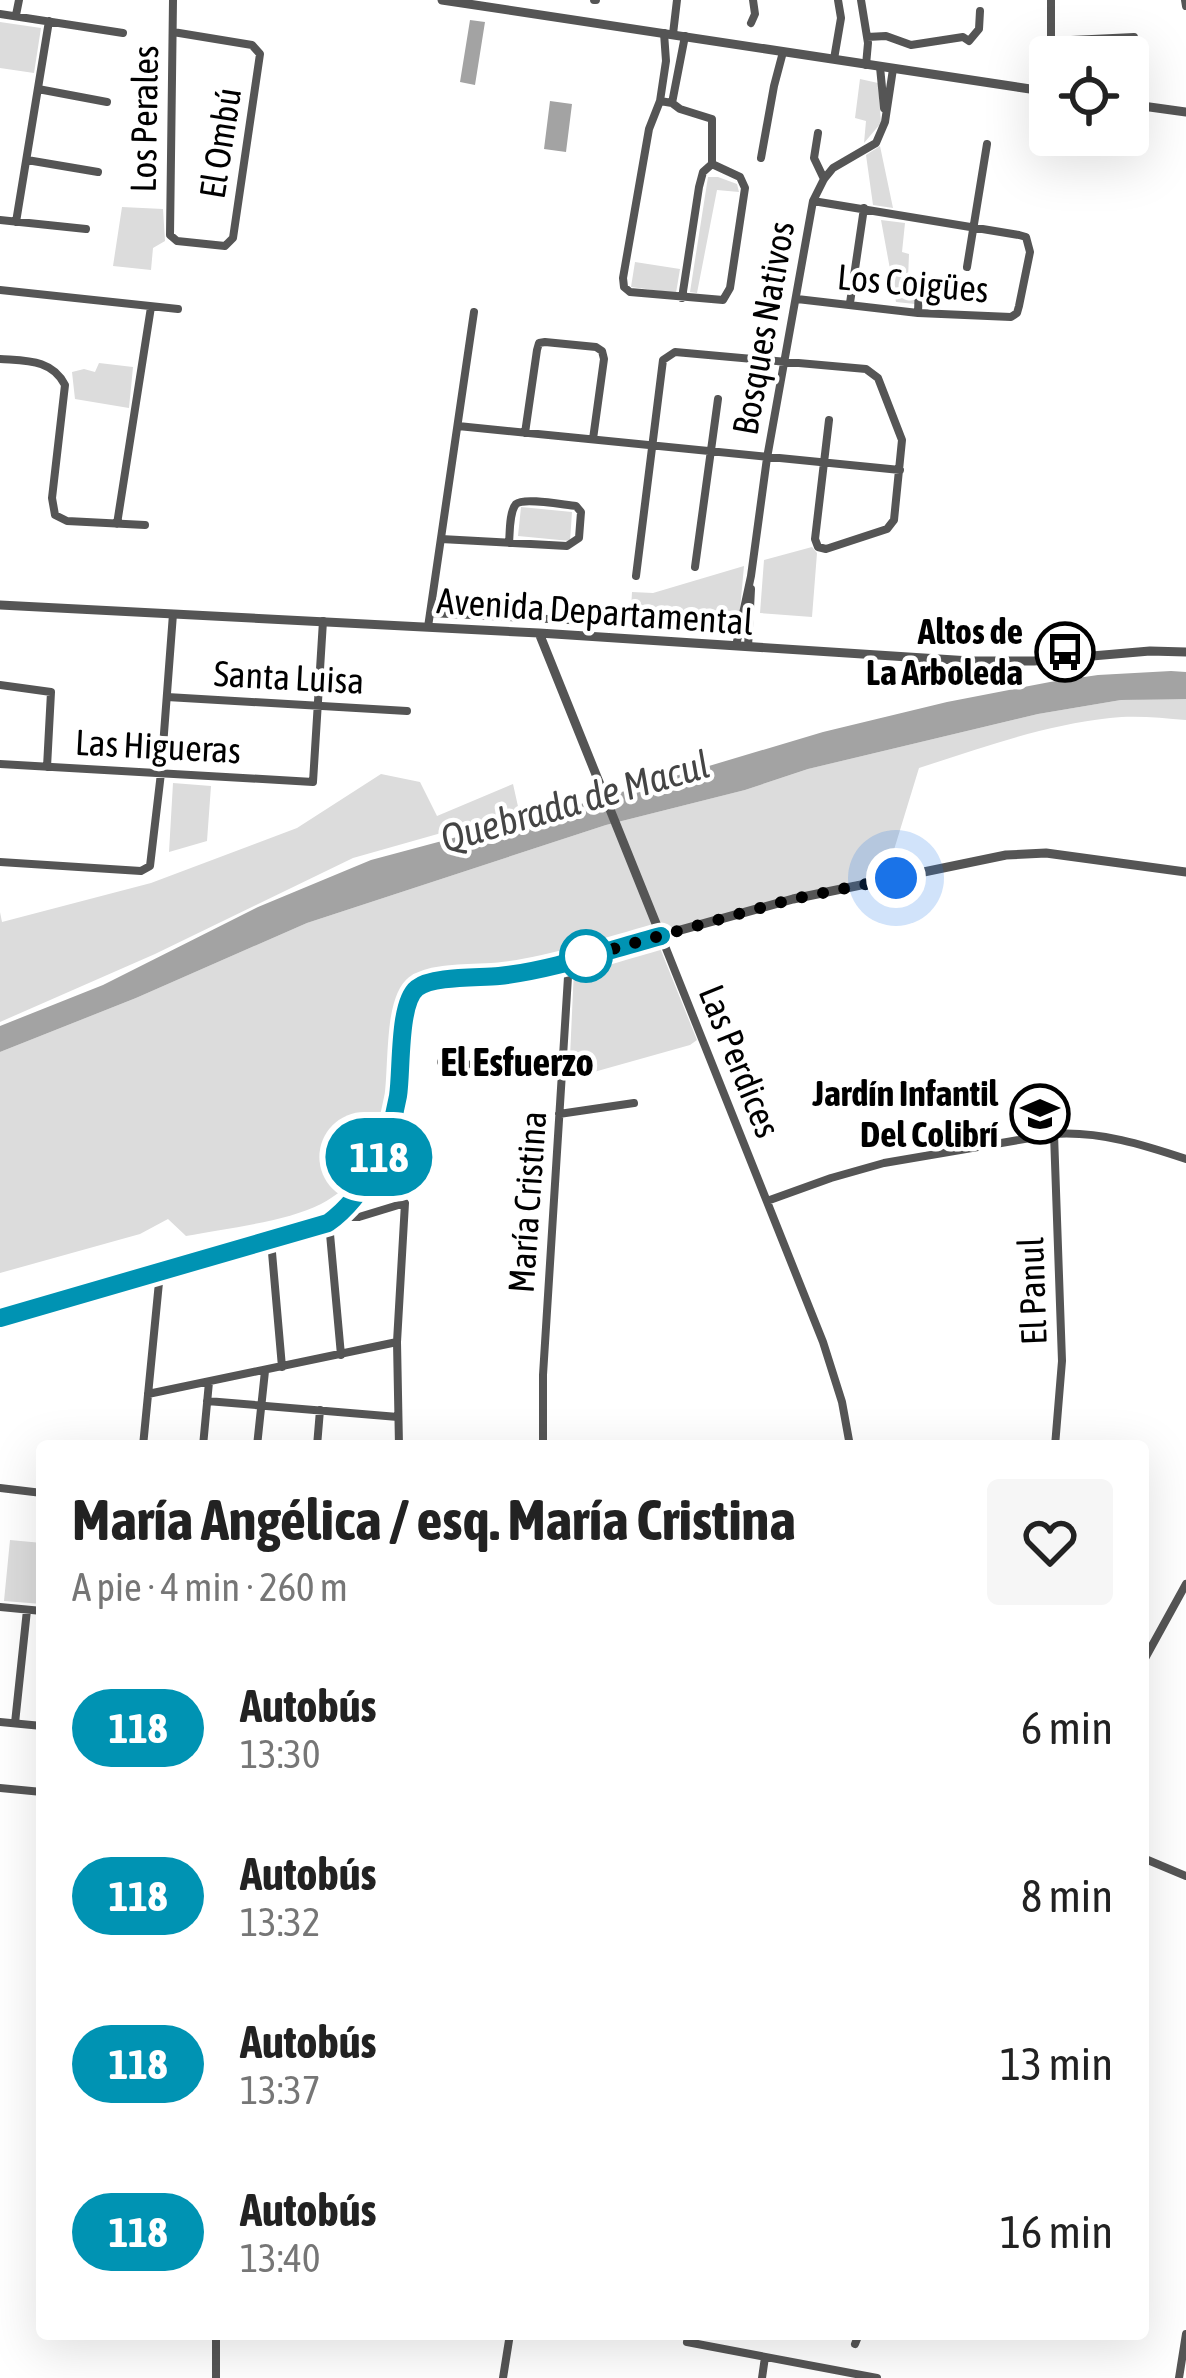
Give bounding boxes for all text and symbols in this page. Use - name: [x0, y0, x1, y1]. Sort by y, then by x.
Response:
- map controls: [1029, 36, 1149, 156]
- button: locate: [1029, 36, 1149, 156]
- street label: Los Perales: [122, 45, 166, 193]
- street label: El Ombú: [191, 85, 249, 201]
- street label: Bosques Nativos: [724, 218, 802, 438]
- street label: Los Coigües: [836, 255, 990, 311]
- street label: Avenida Departamental: [435, 579, 755, 643]
- place label: Altos de La Arboleda: [866, 610, 1023, 693]
- bus stop icon: Altos de La Arboleda: [1034, 621, 1096, 683]
- street label: Santa Luisa: [213, 652, 365, 702]
- street label: Las Higueras: [74, 721, 242, 771]
- water label: Quebrada de Macul: [435, 742, 715, 860]
- your location: [866, 848, 926, 908]
- unlabelled marker: [561, 931, 611, 981]
- street label: Las Perdices: [691, 979, 789, 1143]
- district label: El Esfuerzo: [440, 1040, 594, 1084]
- place label: Jardín Infantil Del Colibrí: [811, 1072, 999, 1155]
- school or university icon: Jardín Infantil Del Colibrí: [1009, 1083, 1071, 1145]
- street label: María Cristina: [500, 1110, 554, 1294]
- line badge: 118: [310, 1118, 448, 1196]
- text: 118: [349, 1133, 409, 1181]
- street label: El Panul: [1009, 1236, 1055, 1346]
- button: heart: [987, 1479, 1113, 1605]
- text: María Angélica / esq. María Cristina: [72, 1487, 796, 1552]
- text: A pie · 4 min · 260 m: [72, 1565, 348, 1609]
- text: Autobús: [240, 1680, 376, 1732]
- text: 6 min: [1021, 1702, 1113, 1754]
- text: 118: [108, 1704, 168, 1752]
- text: 13:30: [240, 1732, 320, 1776]
- text: Autobús: [240, 1848, 376, 1900]
- text: 8 min: [1021, 1870, 1113, 1922]
- text: 118: [108, 1872, 168, 1920]
- text: 13:32: [240, 1900, 320, 1944]
- text: Autobús: [240, 2016, 376, 2068]
- text: 13 min: [1000, 2038, 1113, 2090]
- text: 118: [108, 2040, 168, 2088]
- text: 13:37: [240, 2068, 320, 2112]
- text: Autobús: [240, 2184, 376, 2236]
- text: 16 min: [1000, 2206, 1113, 2258]
- text: 118: [108, 2208, 168, 2256]
- text: 13:40: [240, 2236, 320, 2280]

